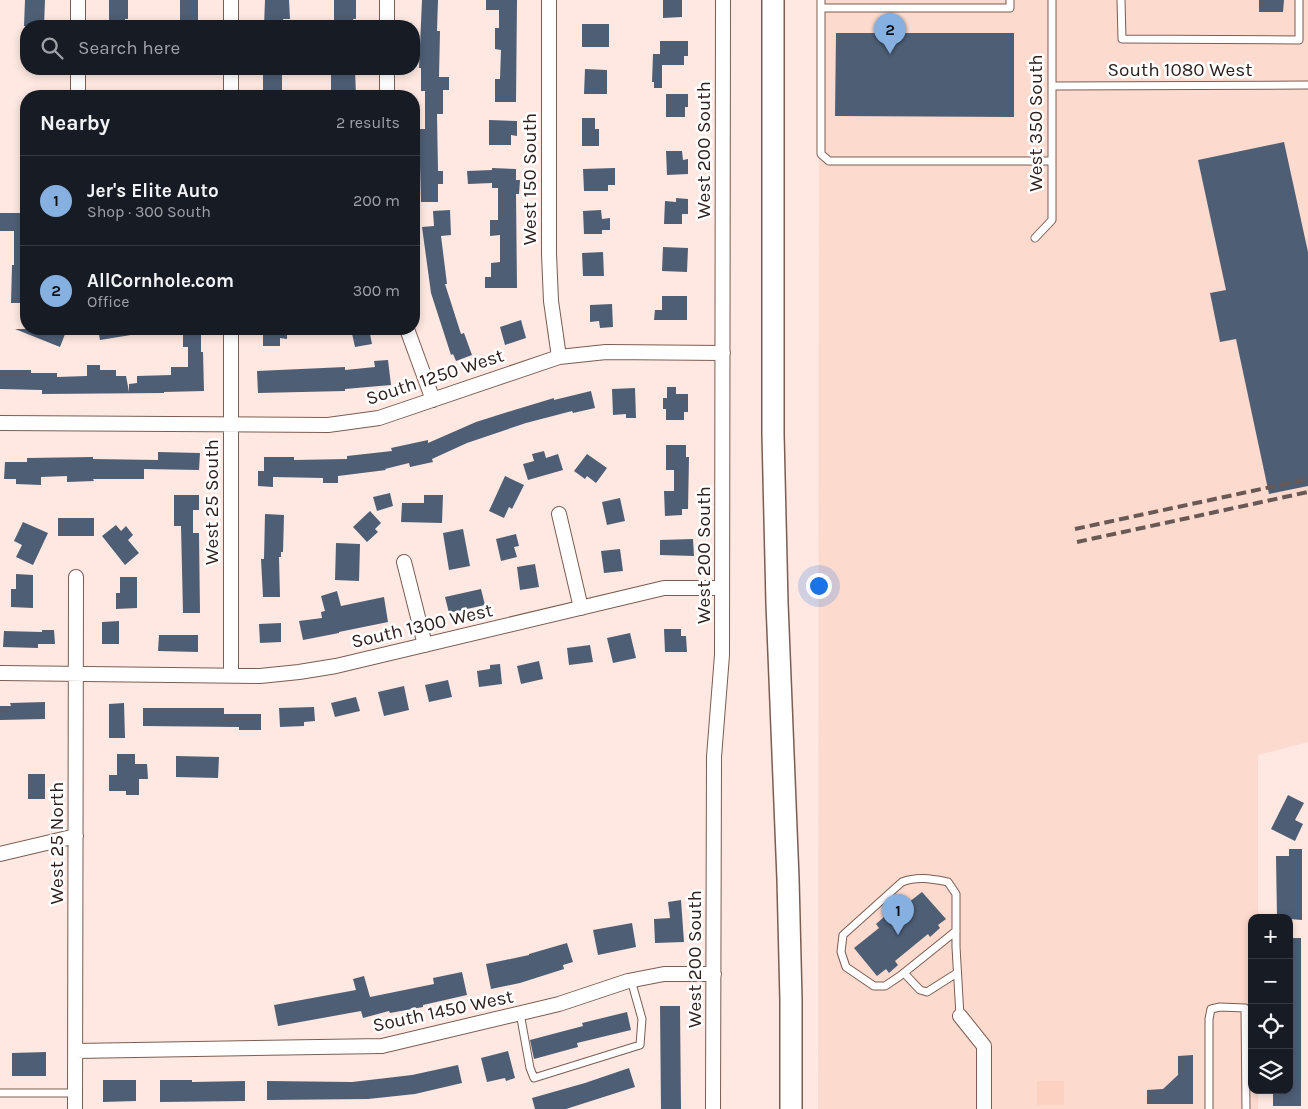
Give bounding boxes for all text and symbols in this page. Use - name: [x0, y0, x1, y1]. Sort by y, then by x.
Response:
- pin: 2: [874, 13, 906, 54]
- search box: [20, 20, 420, 75]
- icon: search: [38, 34, 66, 62]
- text: Search here: [78, 37, 180, 59]
- street label: West 350 South: [1025, 54, 1047, 192]
- street label: South 1080 West: [1108, 59, 1252, 81]
- street label: West 200 South: [693, 81, 715, 219]
- text: Nearby: [40, 111, 110, 135]
- text: 2 results: [336, 113, 400, 132]
- street label: West 150 South: [519, 113, 541, 245]
- text: Jer's Elite Auto: [87, 180, 219, 202]
- text: 1: [53, 191, 59, 210]
- text: 200 m: [353, 191, 400, 210]
- text: Shop · 300 South: [87, 202, 211, 221]
- text: AllCornhole.com: [87, 270, 234, 292]
- text: 2: [51, 281, 61, 300]
- text: 300 m: [353, 281, 400, 300]
- text: Office: [87, 292, 130, 311]
- street label: South 1250 West: [363, 344, 507, 410]
- street label: West 25 South: [201, 439, 223, 565]
- street label: West 200 South: [693, 486, 715, 624]
- your location: [806, 573, 832, 599]
- street label: South 1300 West: [349, 599, 495, 653]
- street label: West 25 North: [46, 782, 68, 904]
- street label: West 200 South: [684, 890, 706, 1028]
- pin: 1: [882, 894, 914, 935]
- map controls: [1248, 914, 1293, 1094]
- button: +: [1248, 914, 1293, 959]
- button: −: [1248, 959, 1293, 1004]
- street label: South 1450 West: [371, 985, 515, 1037]
- button: locate: [1248, 1004, 1293, 1049]
- button: layers: [1248, 1049, 1293, 1094]

